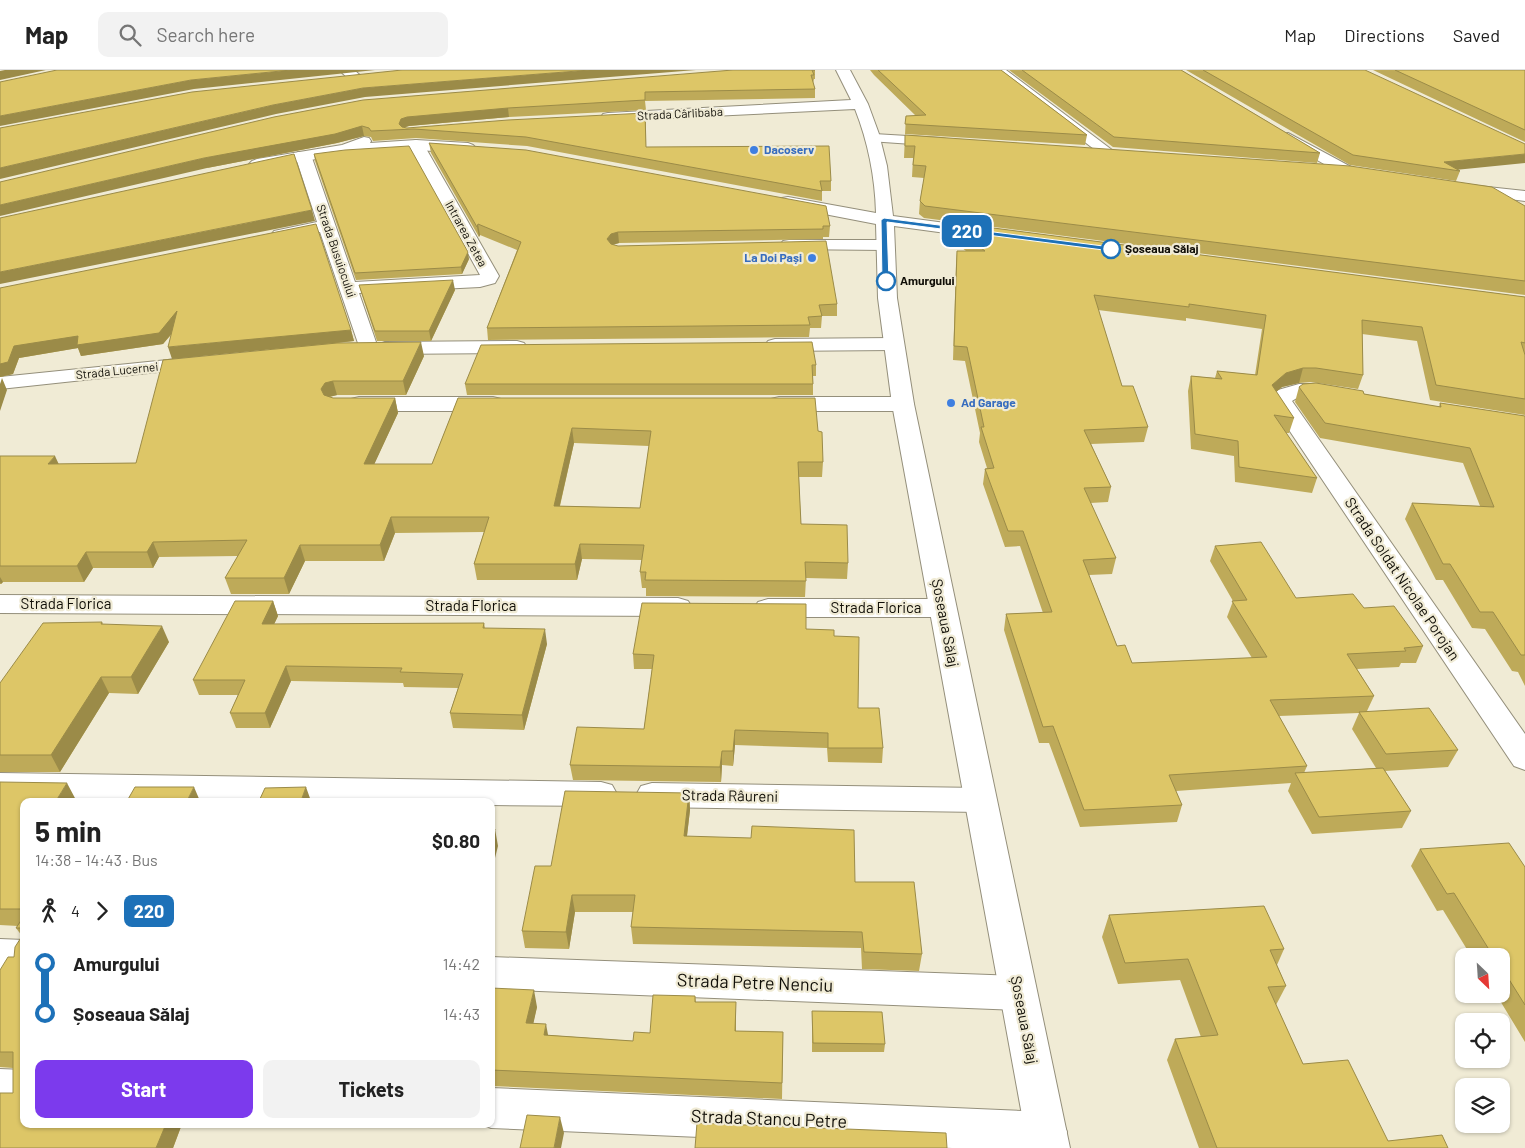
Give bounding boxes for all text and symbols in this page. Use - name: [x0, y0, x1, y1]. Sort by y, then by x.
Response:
- search box: [98, 12, 448, 57]
- text: Map: [25, 20, 68, 49]
- icon: search: [116, 21, 144, 49]
- text: Search here: [156, 23, 255, 46]
- text: Map: [1284, 24, 1316, 46]
- text: Directions: [1344, 24, 1425, 46]
- text: Saved: [1453, 24, 1500, 46]
- street label: Strada Cârlibaba: [637, 104, 723, 122]
- place label: Dacoserv: [764, 142, 814, 156]
- marker: Dacoserv: [748, 144, 760, 156]
- street label: Intrarea Zetea: [443, 198, 491, 269]
- street label: Strada Busuiocului: [314, 202, 359, 299]
- line badge: 220: [938, 215, 996, 247]
- text: 220: [952, 220, 982, 242]
- marker: Șoseaua Sălaj: [1101, 239, 1121, 259]
- place label: Șoseaua Sălaj: [1125, 241, 1199, 255]
- place label: La Doi Pași: [744, 250, 802, 264]
- marker: La Doi Pași: [806, 252, 818, 264]
- marker: Amurgului: [876, 271, 896, 291]
- place label: Amurgului: [900, 273, 955, 287]
- street label: Strada Lucernei: [75, 359, 159, 381]
- place label: Ad Garage: [961, 395, 1016, 409]
- marker: Ad Garage: [945, 397, 957, 409]
- street label: Strada Soldat Nicolae Porojan: [1342, 494, 1464, 663]
- street label: Șoseaua Sălaj: [929, 577, 963, 669]
- street label: Strada Florica: [20, 594, 112, 612]
- street label: Strada Florica: [425, 596, 517, 614]
- street label: Strada Florica: [830, 598, 922, 616]
- street label: Strada Râureni: [682, 785, 778, 805]
- text: 5 min: [35, 814, 102, 848]
- text: $0.80: [432, 829, 480, 852]
- text: 14:38 – 14:43 · Bus: [35, 850, 158, 869]
- icon: walk: [35, 897, 63, 925]
- icon: forward: [88, 897, 116, 925]
- text: 220: [134, 900, 164, 922]
- text: 4: [71, 901, 80, 920]
- north arrow: [1455, 948, 1510, 1002]
- map controls: [1455, 948, 1510, 1133]
- text: Amurgului: [73, 952, 160, 975]
- text: 14:42: [443, 954, 480, 973]
- street label: Strada Petre Nenciu: [677, 968, 834, 996]
- street label: Șoseaua Sălaj: [1008, 974, 1042, 1066]
- text: Șoseaua Sălaj: [73, 1002, 190, 1025]
- text: 14:43: [443, 1004, 480, 1023]
- button: locate: [1455, 1013, 1510, 1068]
- button: Start: [35, 1060, 253, 1118]
- button: Tickets: [263, 1060, 480, 1118]
- button: layers: [1455, 1078, 1510, 1133]
- street label: Strada Stancu Petre: [691, 1104, 848, 1132]

